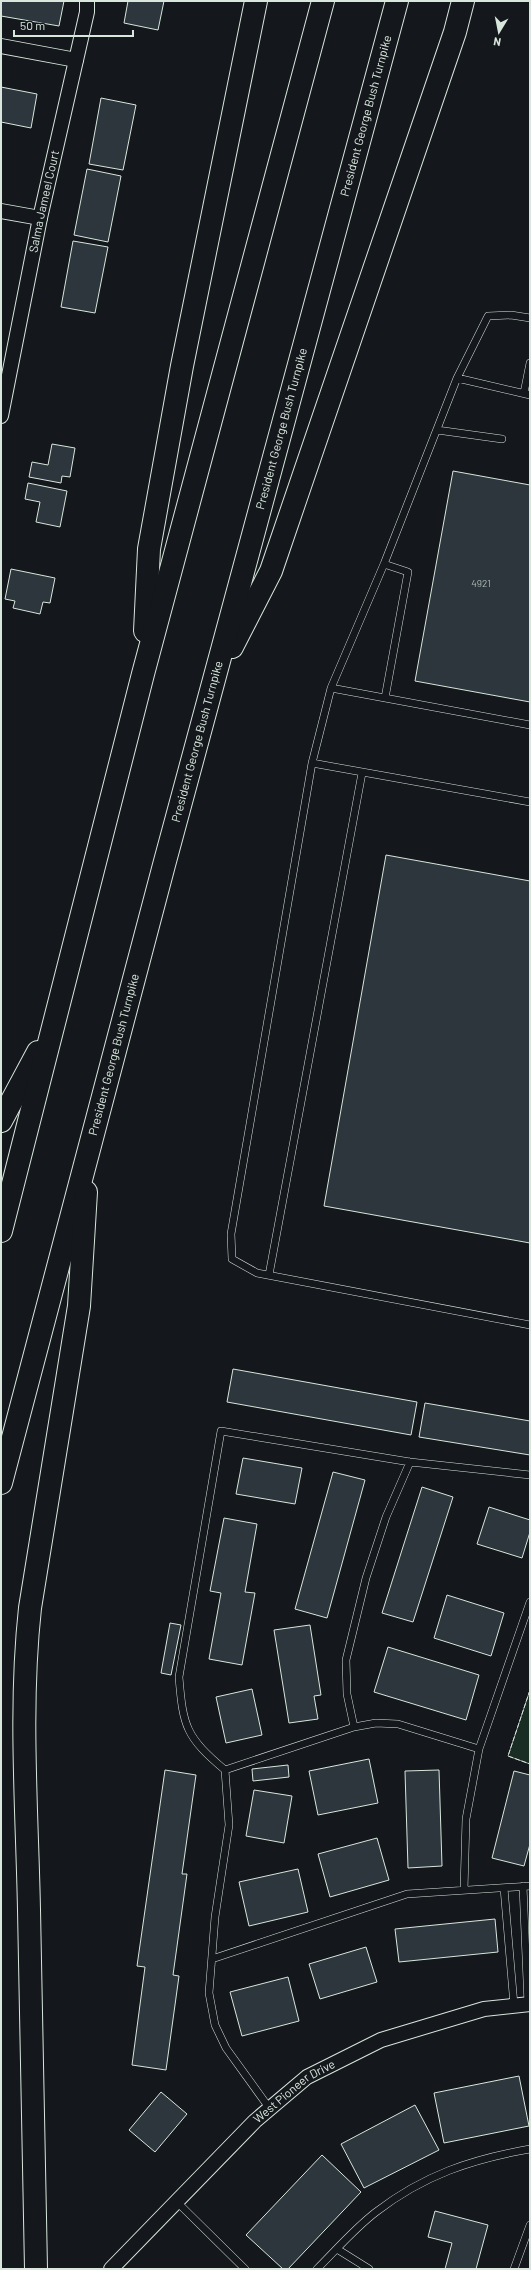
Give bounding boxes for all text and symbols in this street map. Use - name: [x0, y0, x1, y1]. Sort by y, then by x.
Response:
- scale bar: [14, 12, 133, 38]
- north arrow: [479, 12, 519, 52]
- text: 50 m: [20, 18, 45, 32]
- street label: President George Bush Turnpike: [337, 33, 393, 198]
- text: N: [492, 35, 502, 49]
- street label: Salma Jameel Court: [25, 149, 61, 254]
- street label: President George Bush Turnpike: [252, 346, 309, 511]
- house number: 4921: [471, 577, 491, 589]
- street label: President George Bush Turnpike: [168, 659, 225, 823]
- street label: President George Bush Turnpike: [85, 972, 141, 1137]
- street label: West Pioneer Drive: [250, 2056, 337, 2125]

